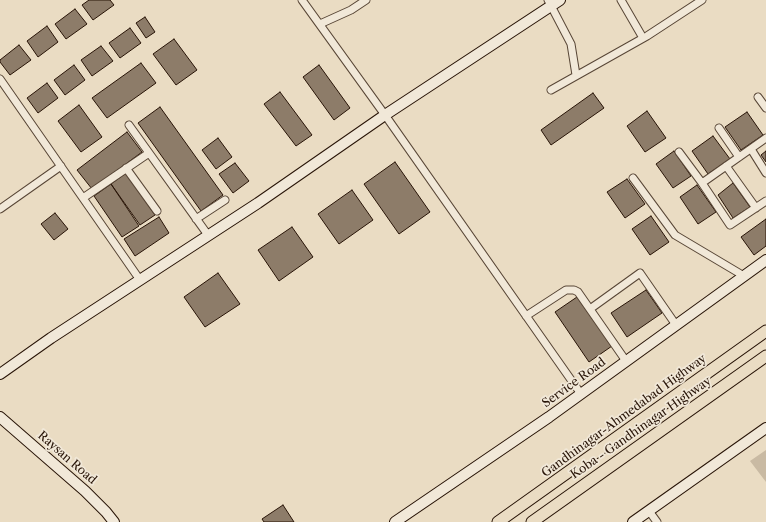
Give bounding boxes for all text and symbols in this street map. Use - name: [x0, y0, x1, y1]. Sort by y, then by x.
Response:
- street label: Gandhinagar-Ahmedabad Highway: [539, 351, 709, 481]
- street label: Service Road: [539, 355, 609, 411]
- street label: Koba - Gandhinagar Highway: [568, 374, 714, 482]
- street label: Raysan Road: [35, 429, 99, 487]

